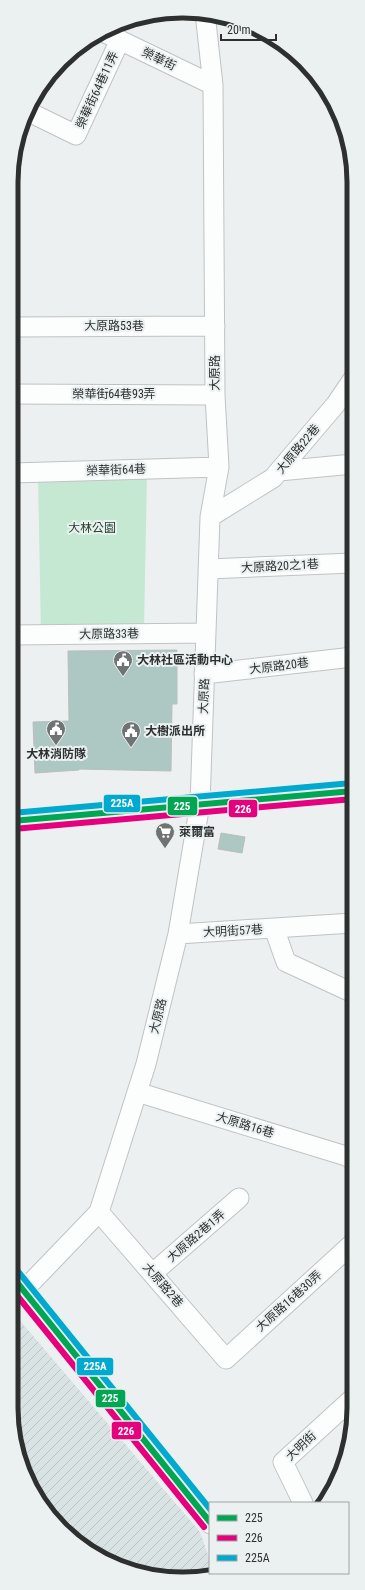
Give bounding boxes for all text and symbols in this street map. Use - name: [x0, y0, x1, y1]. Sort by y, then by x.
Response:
- scale bar: [221, 16, 276, 42]
- text: 20 m: [227, 23, 251, 37]
- street label: 榮華街: [140, 45, 178, 73]
- street label: 榮華街64巷11弄: [73, 49, 121, 131]
- street label: 大原路53巷: [84, 319, 144, 333]
- street label: 大原路: [208, 355, 222, 391]
- street label: 榮華街64巷93弄: [72, 387, 156, 401]
- street label: 大原路22巷: [273, 422, 323, 476]
- street label: 榮華街64巷: [86, 462, 146, 478]
- park label: 大林公園: [68, 521, 116, 535]
- street label: 大原路20之1巷: [241, 557, 319, 575]
- street label: 大原路33巷: [79, 626, 139, 642]
- public building icon: 大林社區活動中心: [112, 649, 134, 677]
- place label: 大林社區活動中心: [137, 653, 233, 667]
- street label: 大原路20巷: [248, 655, 310, 677]
- street label: 大原路: [196, 678, 212, 714]
- public building icon: 大林消防隊: [45, 718, 67, 746]
- public building icon: 大樹派出所: [120, 720, 142, 748]
- place label: 大樹派出所: [145, 724, 205, 738]
- place label: 大林消防隊: [26, 747, 86, 761]
- line badge: 225A: [103, 794, 141, 813]
- line badge: 225: [167, 796, 198, 816]
- text: 225A: [110, 797, 134, 810]
- line badge: 226: [228, 799, 258, 818]
- text: 225: [174, 800, 191, 813]
- text: 226: [235, 803, 252, 816]
- supermarket icon: 萊爾富: [154, 821, 176, 849]
- place label: 萊爾富: [179, 825, 215, 839]
- street label: 大明街57巷: [203, 922, 263, 940]
- street label: 大原路: [147, 997, 169, 1035]
- street label: 大原路16巷: [214, 1110, 276, 1140]
- street label: 大原路2巷1弄: [164, 1207, 228, 1265]
- street label: 大原路2巷: [140, 1260, 186, 1310]
- street label: 大原路16巷30弄: [253, 1268, 325, 1334]
- line badge: 225A: [76, 1357, 114, 1376]
- text: 225A: [83, 1360, 107, 1373]
- line badge: 225: [95, 1389, 126, 1408]
- text: 225: [102, 1392, 119, 1405]
- line badge: 226: [111, 1421, 142, 1440]
- text: 226: [118, 1425, 135, 1438]
- street label: 大明街: [283, 1429, 319, 1463]
- legend: [209, 1502, 349, 1574]
- text: 225: [245, 1511, 263, 1525]
- text: 226: [245, 1531, 263, 1545]
- text: 225A: [245, 1551, 270, 1565]

